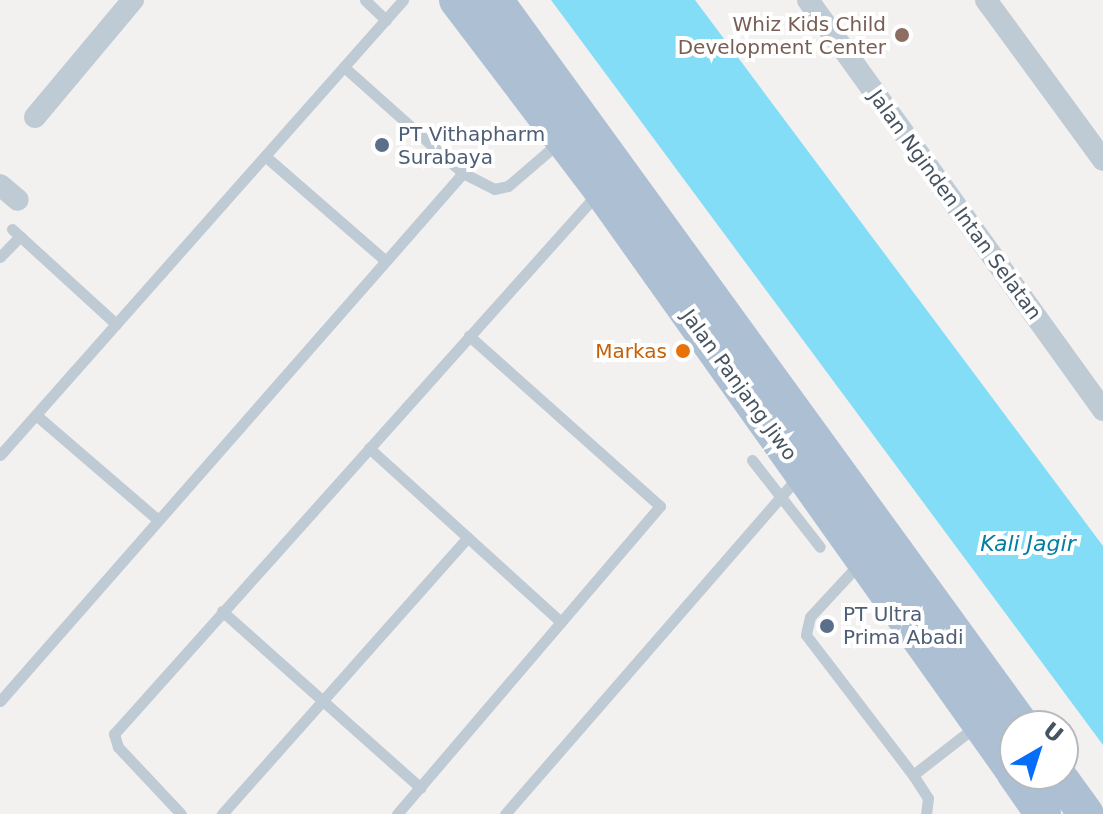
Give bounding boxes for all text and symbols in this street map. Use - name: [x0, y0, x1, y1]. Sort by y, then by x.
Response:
- place label: Whiz Kids Child Development Center: [678, 12, 886, 59]
- marker: Whiz Kids Child Development Center: [893, 26, 911, 44]
- street label: Jalan Nginden Intan Selatan: [864, 85, 1046, 325]
- place label: PT Vithapharm Surabaya: [398, 122, 545, 169]
- marker: PT Vithapharm Surabaya: [373, 136, 391, 154]
- street label: Jalan Panjang Jiwo: [676, 305, 802, 465]
- place label: Markas: [595, 339, 667, 363]
- marker: Markas: [674, 342, 692, 360]
- water label: Kali Jagir: [980, 531, 1076, 557]
- place label: PT Ultra Prima Abadi: [843, 602, 963, 649]
- marker: PT Ultra Prima Abadi: [818, 617, 836, 635]
- north arrow: [999, 710, 1079, 790]
- text: U: [1038, 717, 1068, 748]

